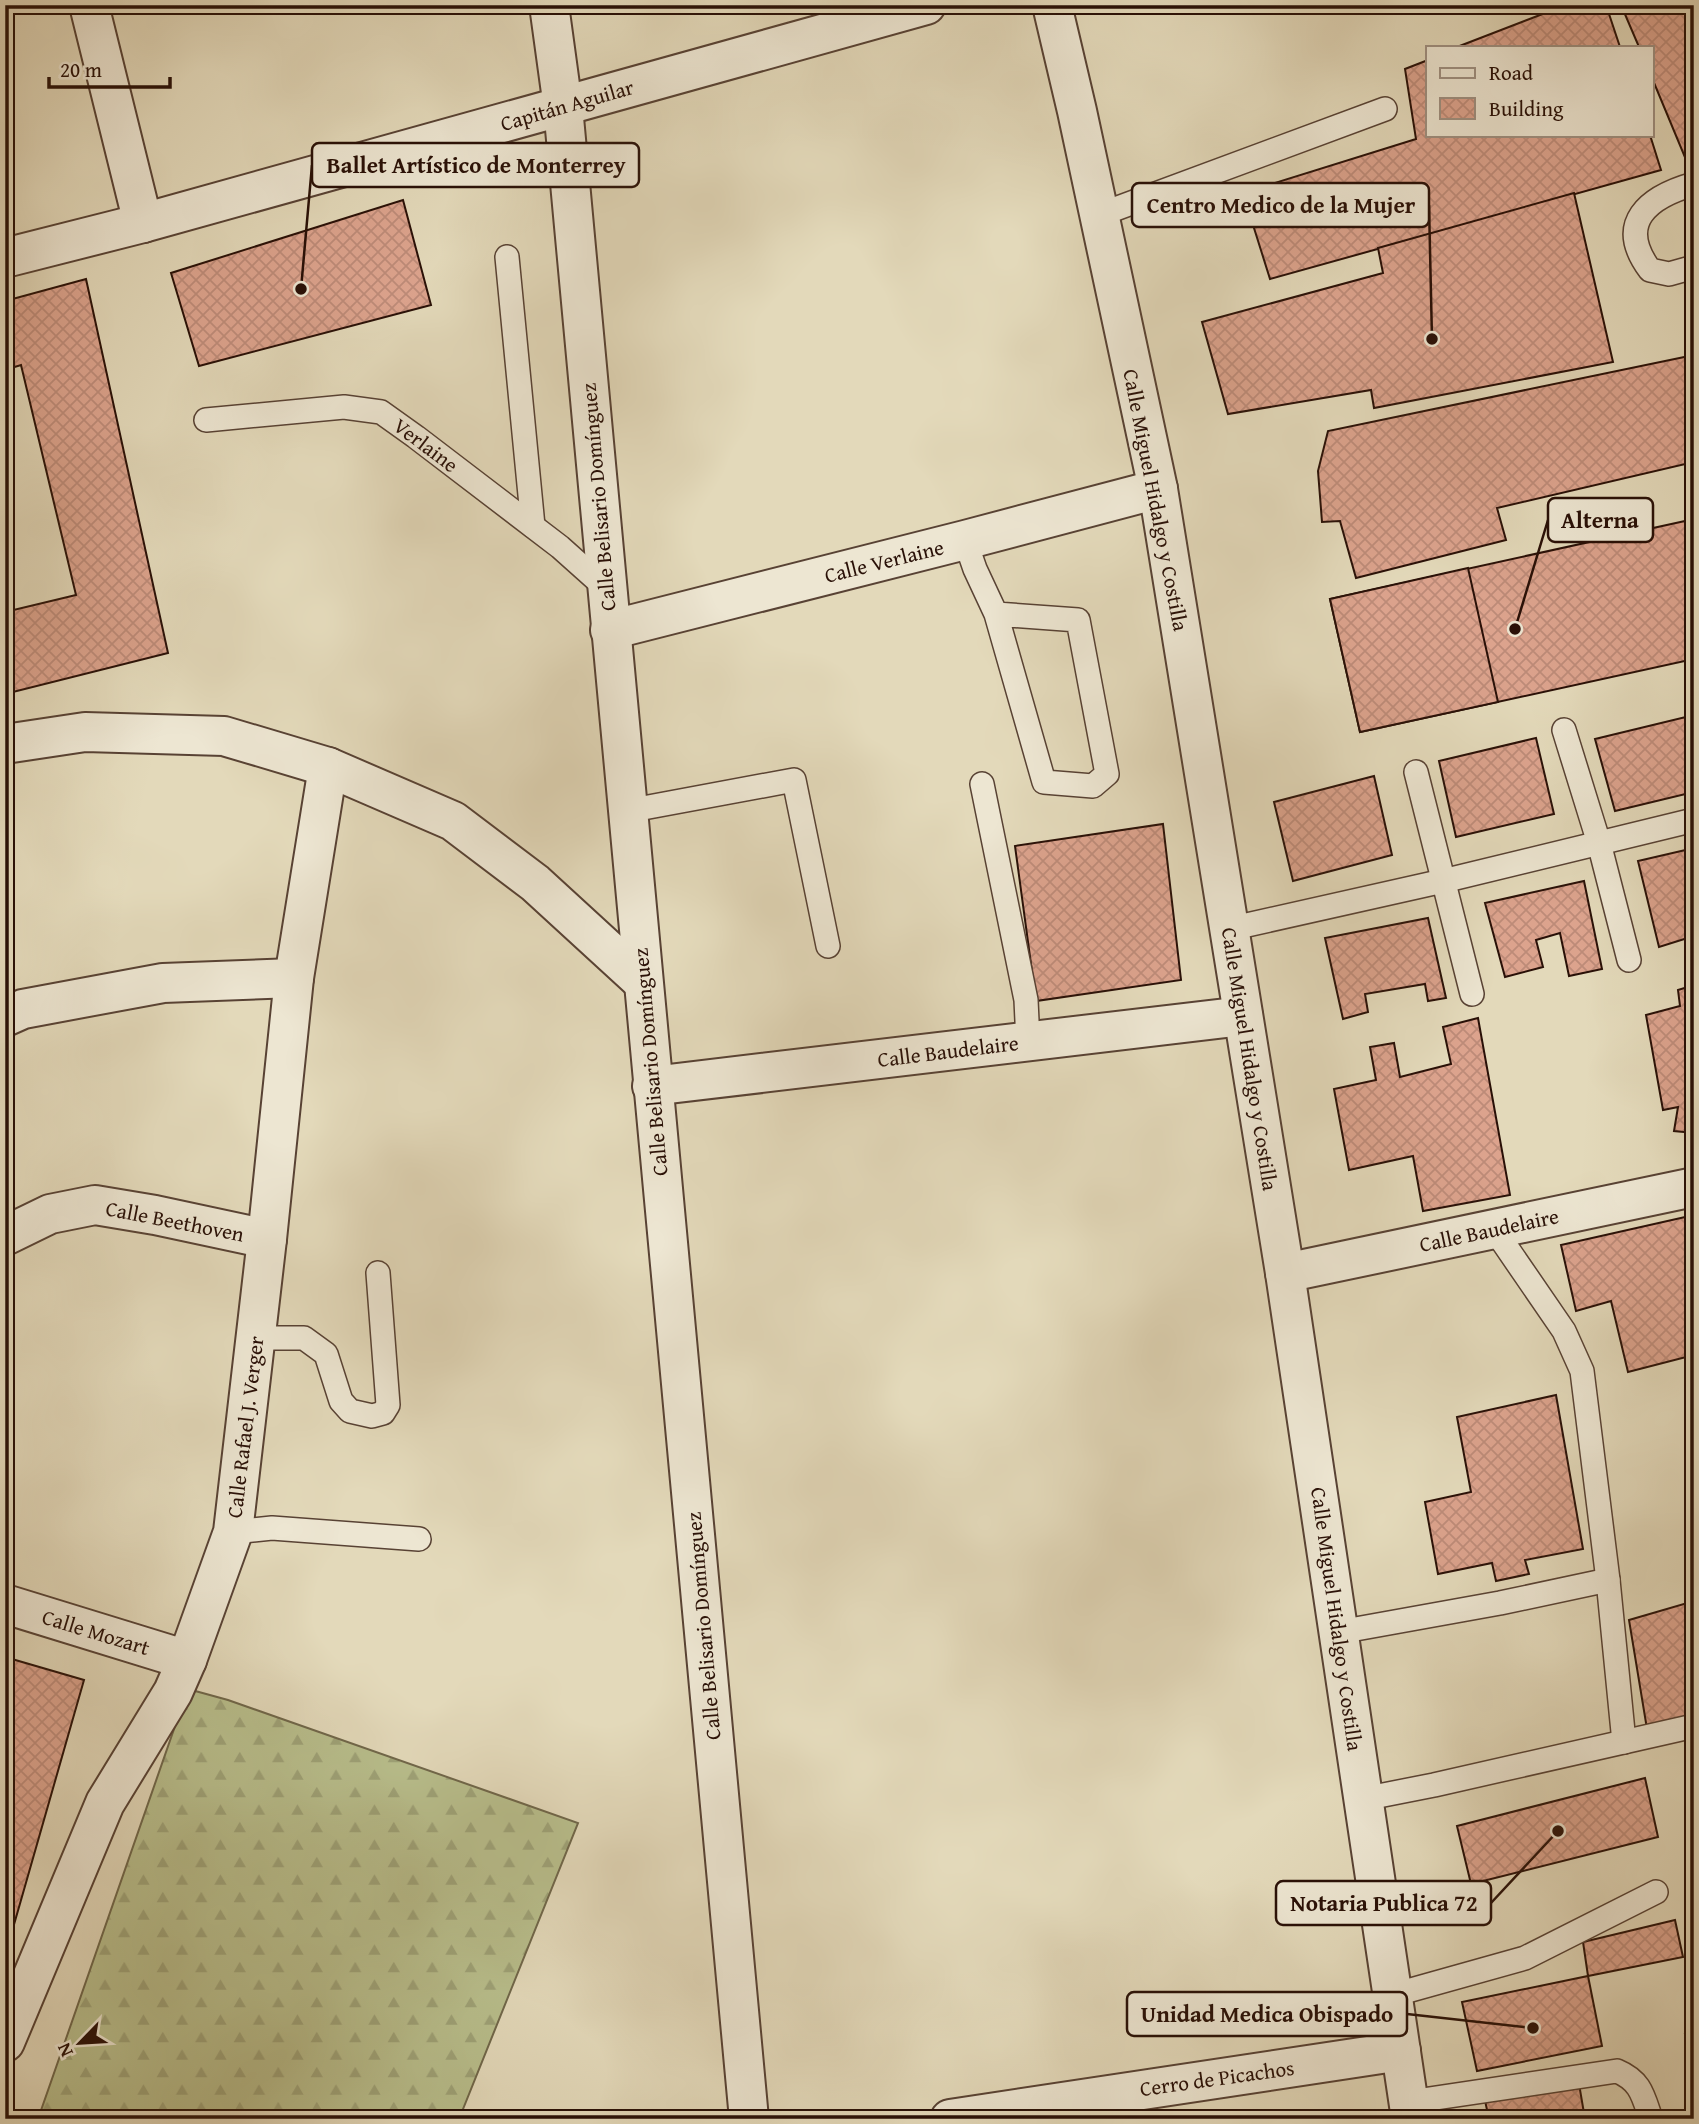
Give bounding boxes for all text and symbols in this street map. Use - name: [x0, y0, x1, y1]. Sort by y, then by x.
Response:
- scale bar: [49, 46, 170, 90]
- legend: [1426, 46, 1654, 136]
- text: 20 m: [60, 54, 102, 85]
- text: Road: [1489, 57, 1534, 88]
- street label: Capitán Aguilar: [497, 71, 638, 139]
- text: Building: [1489, 93, 1564, 124]
- callout: Ballet Artístico de Monterrey: [312, 143, 639, 187]
- text: Ballet Artístico de Monterrey: [326, 148, 626, 181]
- callout: Centro Medico de la Mujer: [1132, 183, 1429, 227]
- text: Centro Medico de la Mujer: [1147, 188, 1416, 221]
- street label: Calle Miguel Hidalgo y Costilla: [1115, 366, 1197, 634]
- street label: Calle Belisario Domínguez: [573, 382, 623, 612]
- street label: Verlaine: [387, 410, 465, 480]
- callout: Alterna: [1548, 498, 1653, 542]
- text: Alterna: [1561, 503, 1639, 536]
- street label: Calle Verlaine: [821, 531, 947, 591]
- street label: Calle Miguel Hidalgo y Costilla: [1214, 925, 1286, 1193]
- street label: Calle Belisario Domínguez: [625, 947, 675, 1177]
- street label: Calle Baudelaire: [876, 1027, 1020, 1075]
- street label: Calle Beethoven: [103, 1192, 247, 1250]
- street label: Calle Baudelaire: [1416, 1200, 1562, 1260]
- street label: Calle Rafael J. Verger: [218, 1334, 272, 1520]
- street label: Calle Miguel Hidalgo y Costilla: [1303, 1485, 1371, 1753]
- street label: Calle Belisario Domínguez: [678, 1511, 728, 1741]
- street label: Calle Mozart: [39, 1601, 154, 1663]
- callout: Notaria Publica 72: [1276, 1881, 1491, 1925]
- text: Notaria Publica 72: [1290, 1886, 1478, 1919]
- callout: Unidad Medica Obispado: [1127, 1992, 1407, 2036]
- text: Unidad Medica Obispado: [1141, 1997, 1393, 2030]
- north arrow: [46, 2008, 116, 2078]
- text: N: [49, 2038, 80, 2062]
- street label: Cerro de Picachos: [1138, 2052, 1296, 2104]

